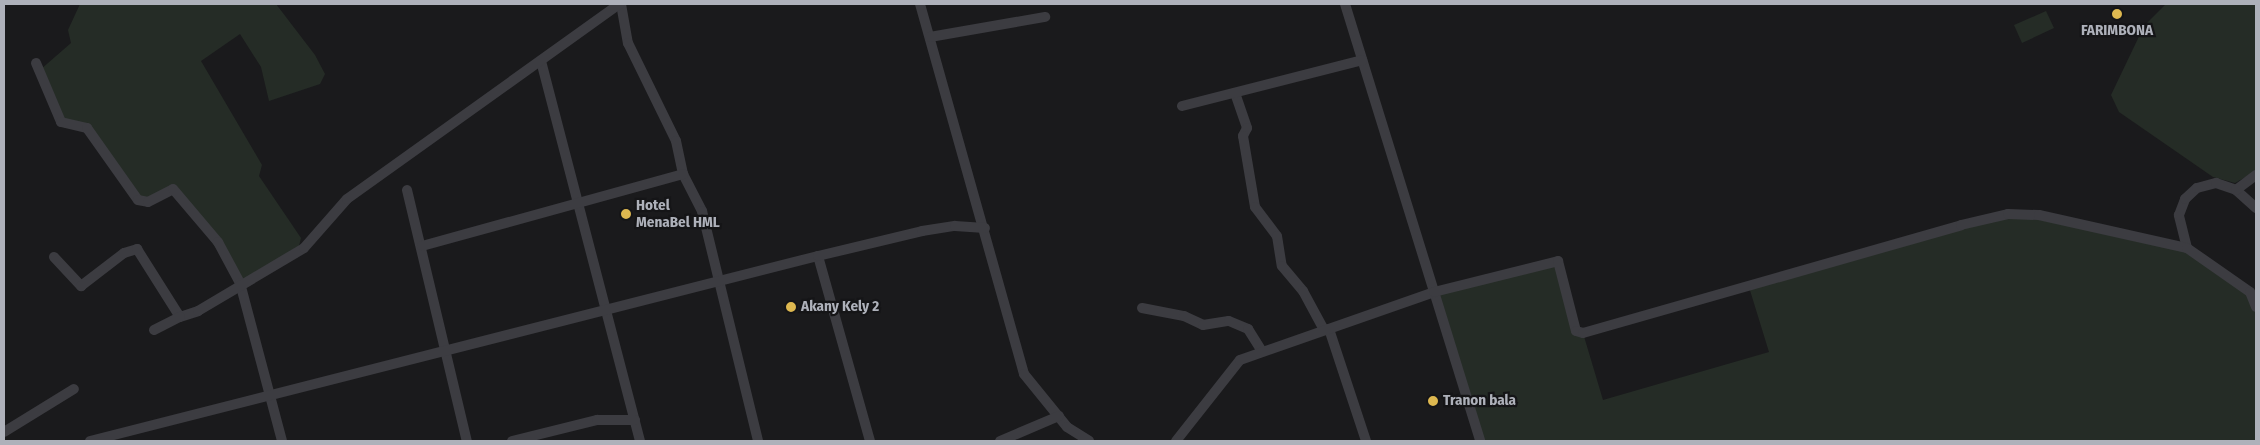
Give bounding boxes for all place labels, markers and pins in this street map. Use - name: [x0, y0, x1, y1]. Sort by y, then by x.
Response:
- marker: FARIMBONA: [2111, 8, 2123, 20]
- place label: FARIMBONA: [2081, 22, 2153, 40]
- place label: Hotel MenaBel HML: [636, 196, 720, 231]
- marker: Hotel MenaBel HML: [620, 208, 632, 220]
- place label: Akany Kely 2: [801, 298, 879, 316]
- marker: Akany Kely 2: [785, 301, 797, 313]
- place label: Tranon bala: [1443, 392, 1516, 410]
- marker: Tranon bala: [1427, 395, 1439, 407]

